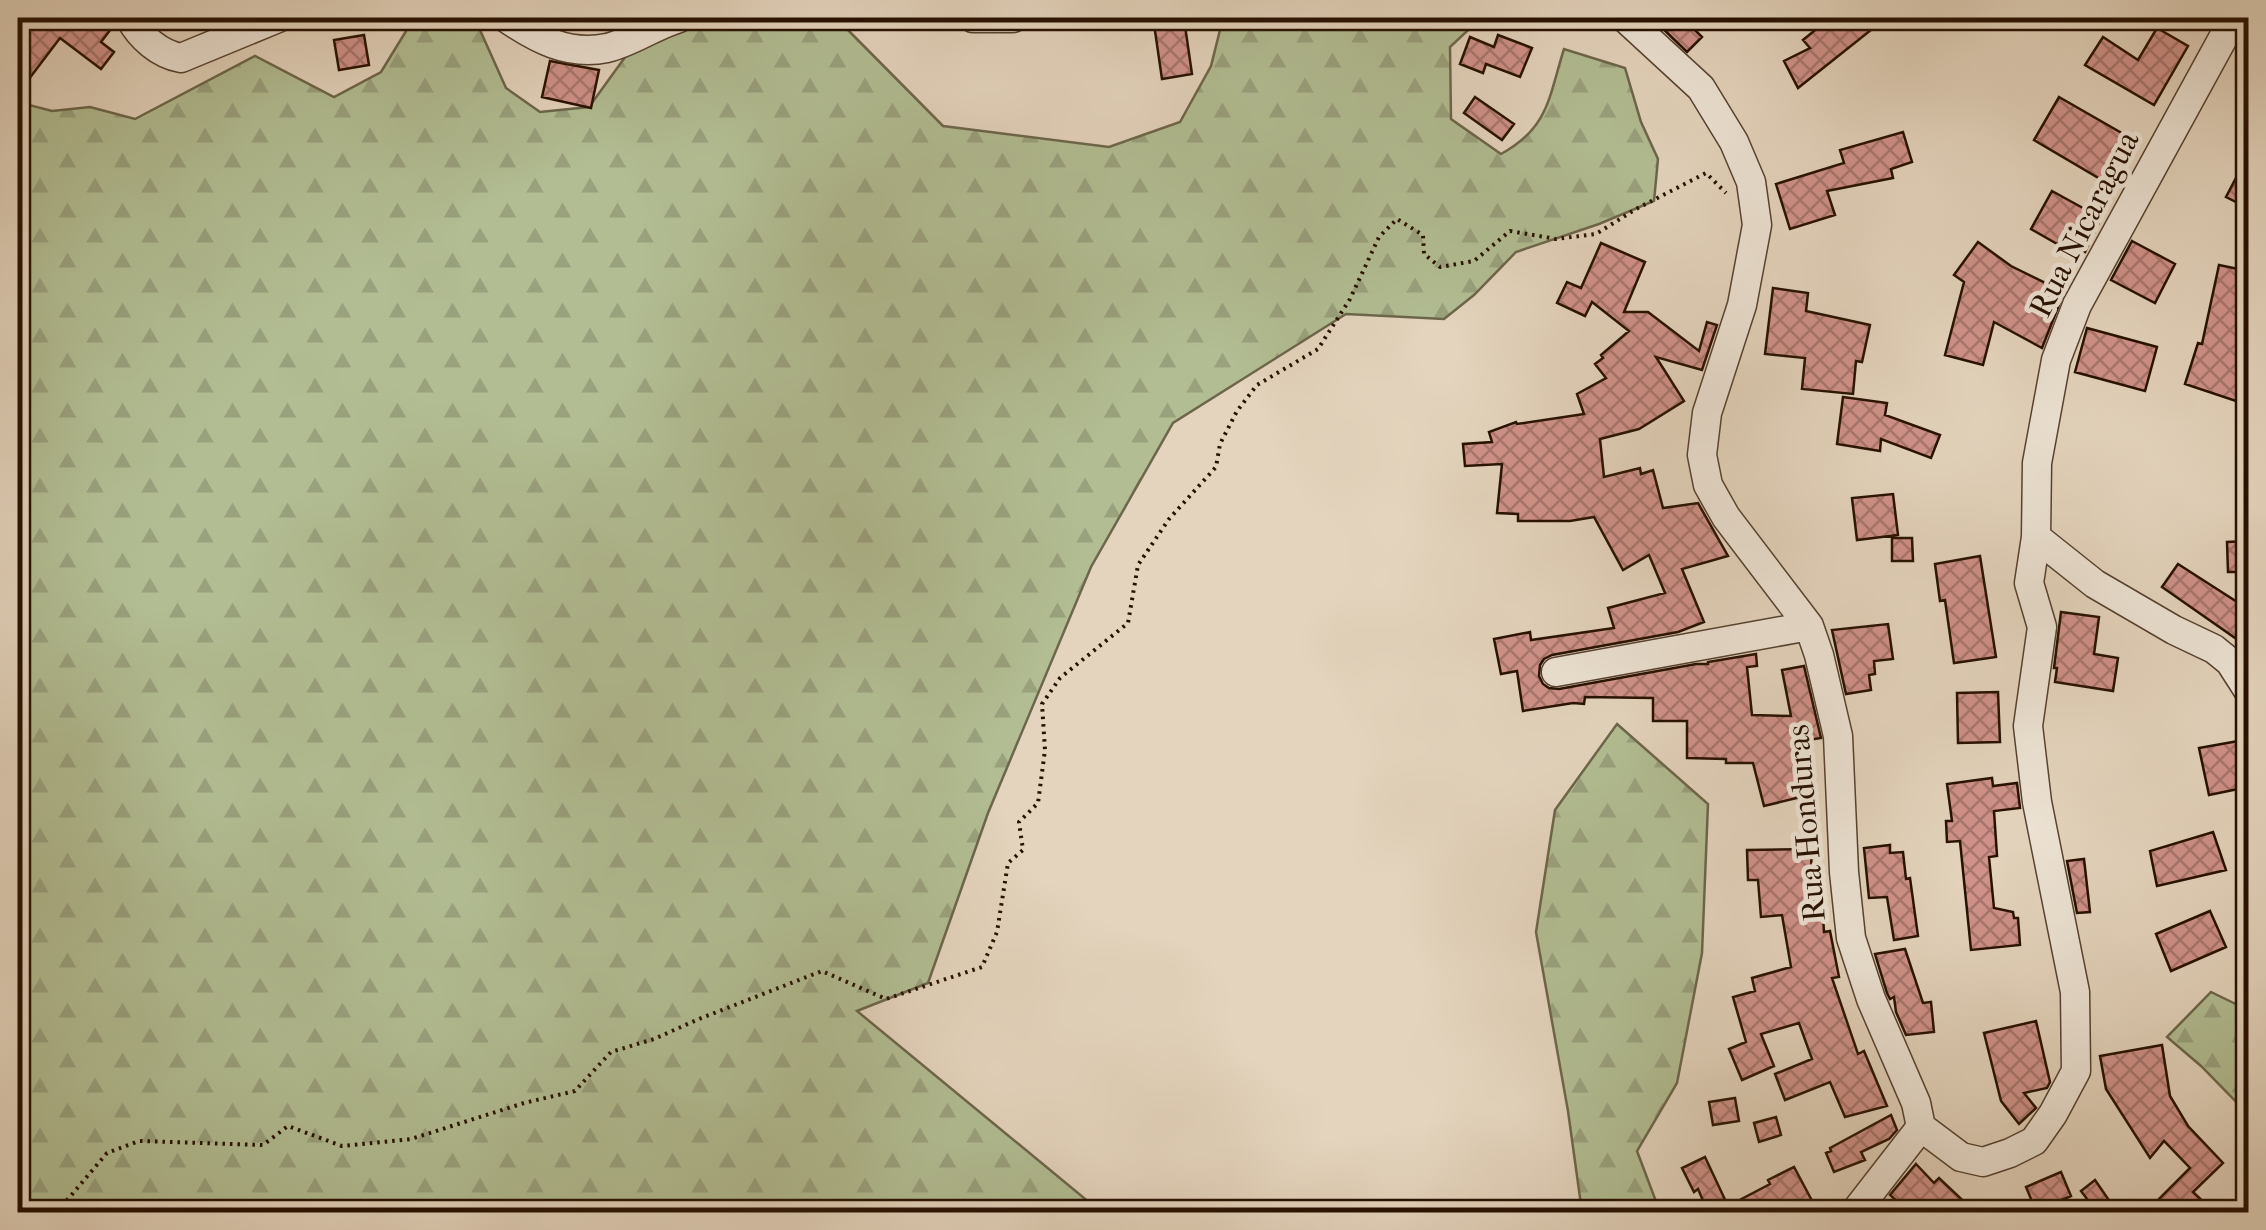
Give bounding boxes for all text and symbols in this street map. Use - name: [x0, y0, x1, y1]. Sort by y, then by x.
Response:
- street label: Rua Nicaragua: [2021, 124, 2147, 323]
- street label: Rua Honduras: [1779, 723, 1833, 923]

